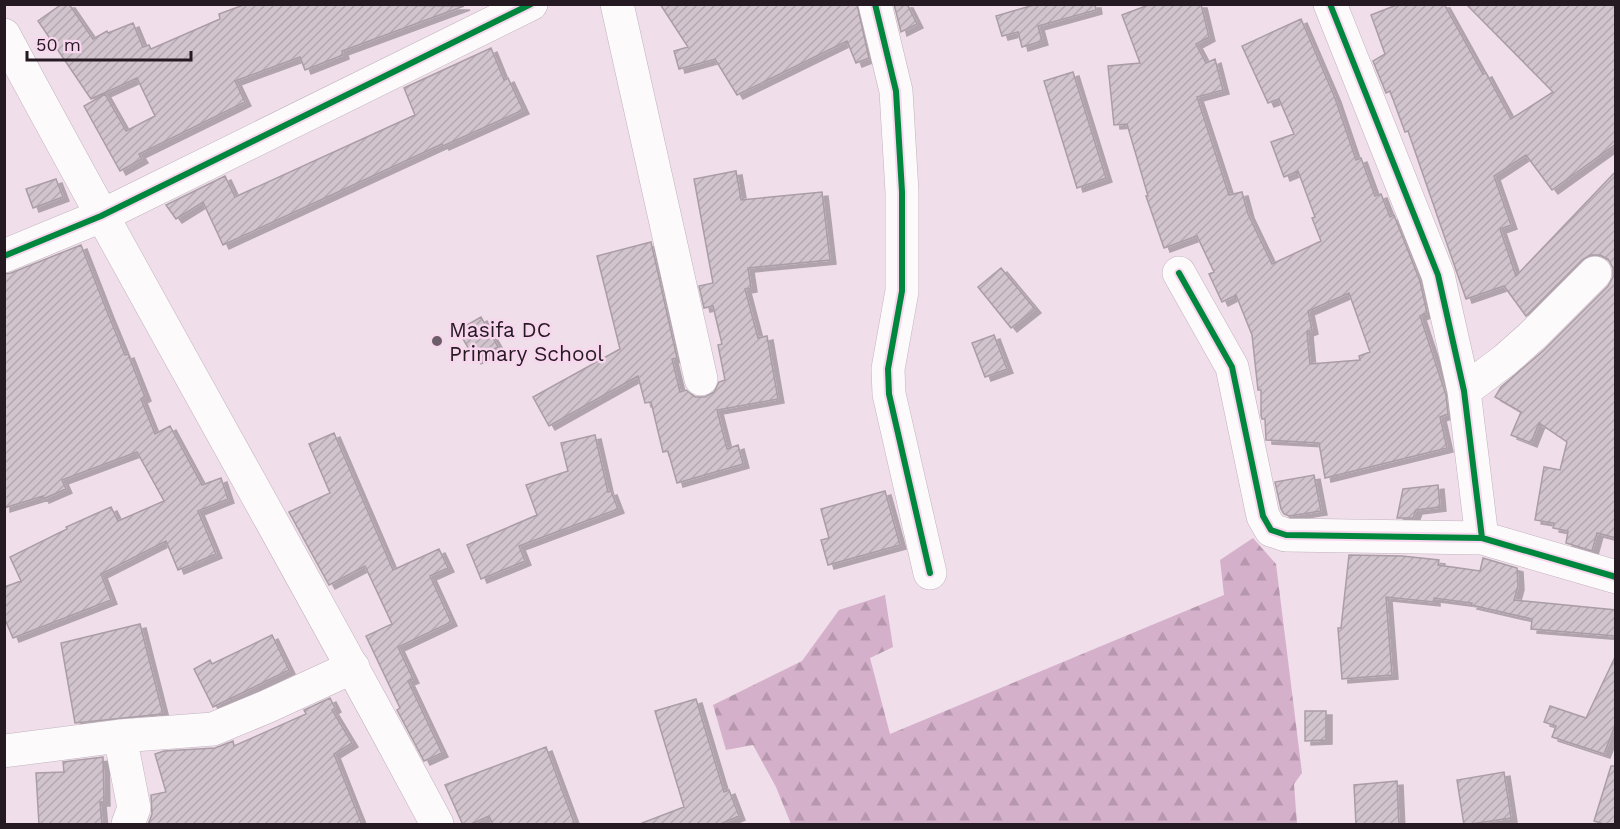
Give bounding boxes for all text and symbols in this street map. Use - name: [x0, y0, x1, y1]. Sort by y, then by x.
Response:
- scale bar: [27, 24, 190, 62]
- text: 50 m: [36, 34, 81, 55]
- place label: Masifa DC Primary School: [449, 317, 604, 366]
- marker: Masifa DC Primary School: [430, 334, 444, 348]

